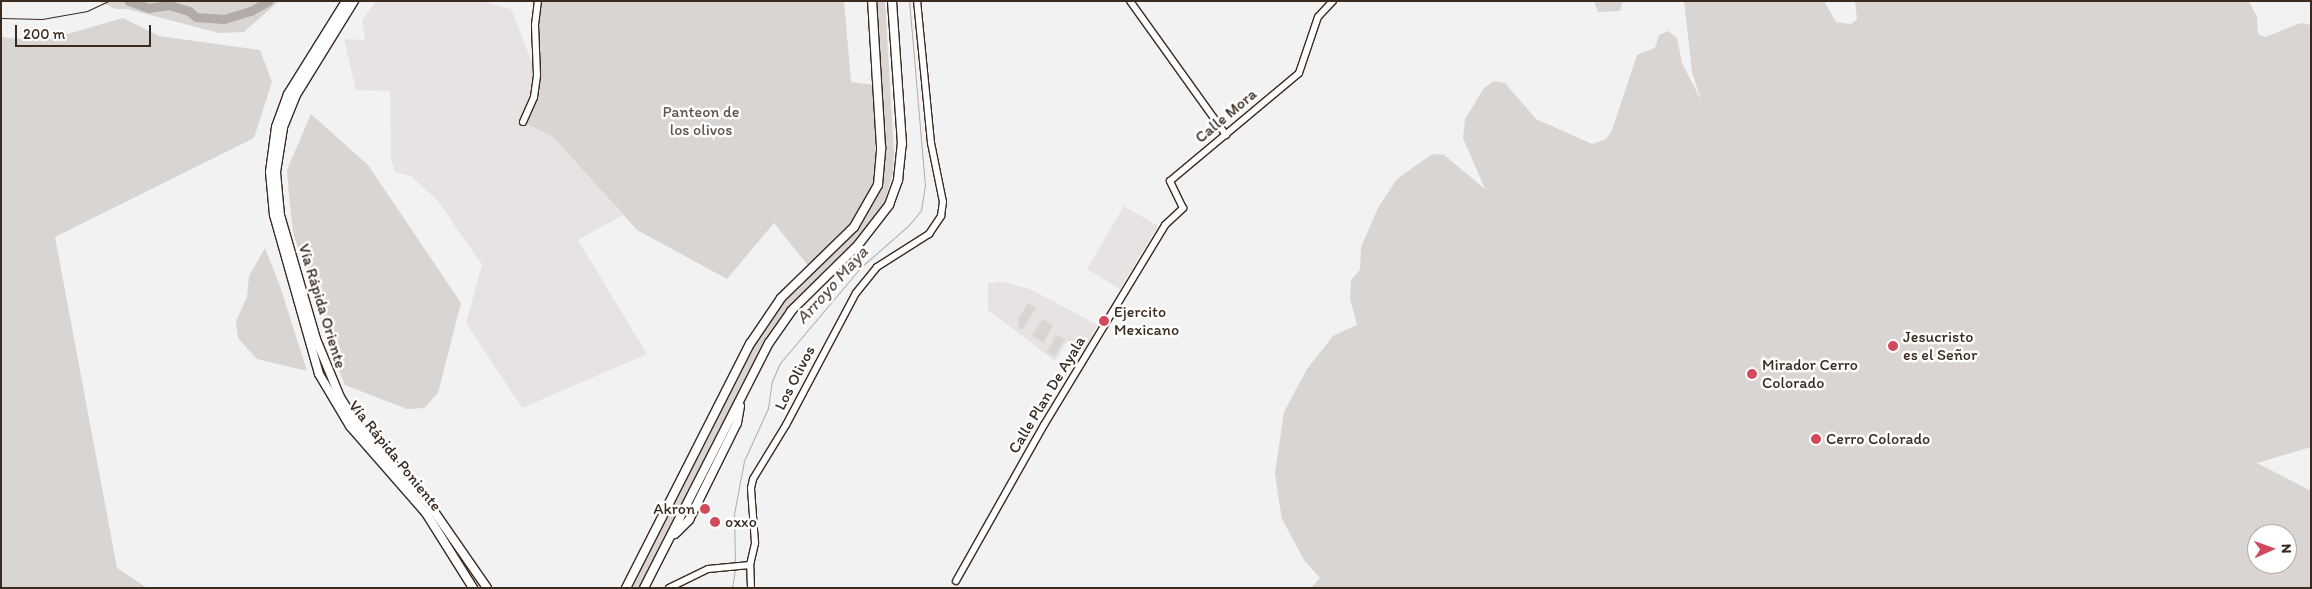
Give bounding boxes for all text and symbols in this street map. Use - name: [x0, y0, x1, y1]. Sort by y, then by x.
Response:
- scale bar: [18, 15, 154, 47]
- text: 200 m: [23, 25, 65, 43]
- street label: Calle Mora: [1192, 85, 1260, 147]
- park label: Panteon de los olivos: [663, 102, 739, 140]
- street label: Vía Rápida Oriente: [294, 242, 350, 370]
- water label: Arroyo Maya: [792, 242, 872, 328]
- place label: Ejercito Mexicano: [1114, 302, 1179, 340]
- marker: Ejercito Mexicano: [1098, 315, 1110, 327]
- place label: Jesucristo es el Señor: [1903, 327, 1977, 365]
- street label: Calle Plan De Ayala: [1005, 333, 1089, 457]
- marker: Jesucristo es el Señor: [1887, 340, 1899, 352]
- street label: Los Olivos: [771, 342, 819, 414]
- place label: Mirador Cerro Colorado: [1762, 355, 1858, 393]
- marker: Mirador Cerro Colorado: [1746, 368, 1758, 380]
- street label: Vía Rápida Poniente: [345, 397, 445, 515]
- place label: Cerro Colorado: [1826, 429, 1930, 449]
- marker: Cerro Colorado: [1810, 433, 1822, 445]
- place label: Akron: [653, 499, 695, 519]
- marker: Akron: [699, 503, 711, 515]
- place label: oxxo: [725, 512, 757, 532]
- marker: oxxo: [709, 516, 721, 528]
- north arrow: [2247, 524, 2297, 574]
- text: N: [2278, 543, 2295, 554]

